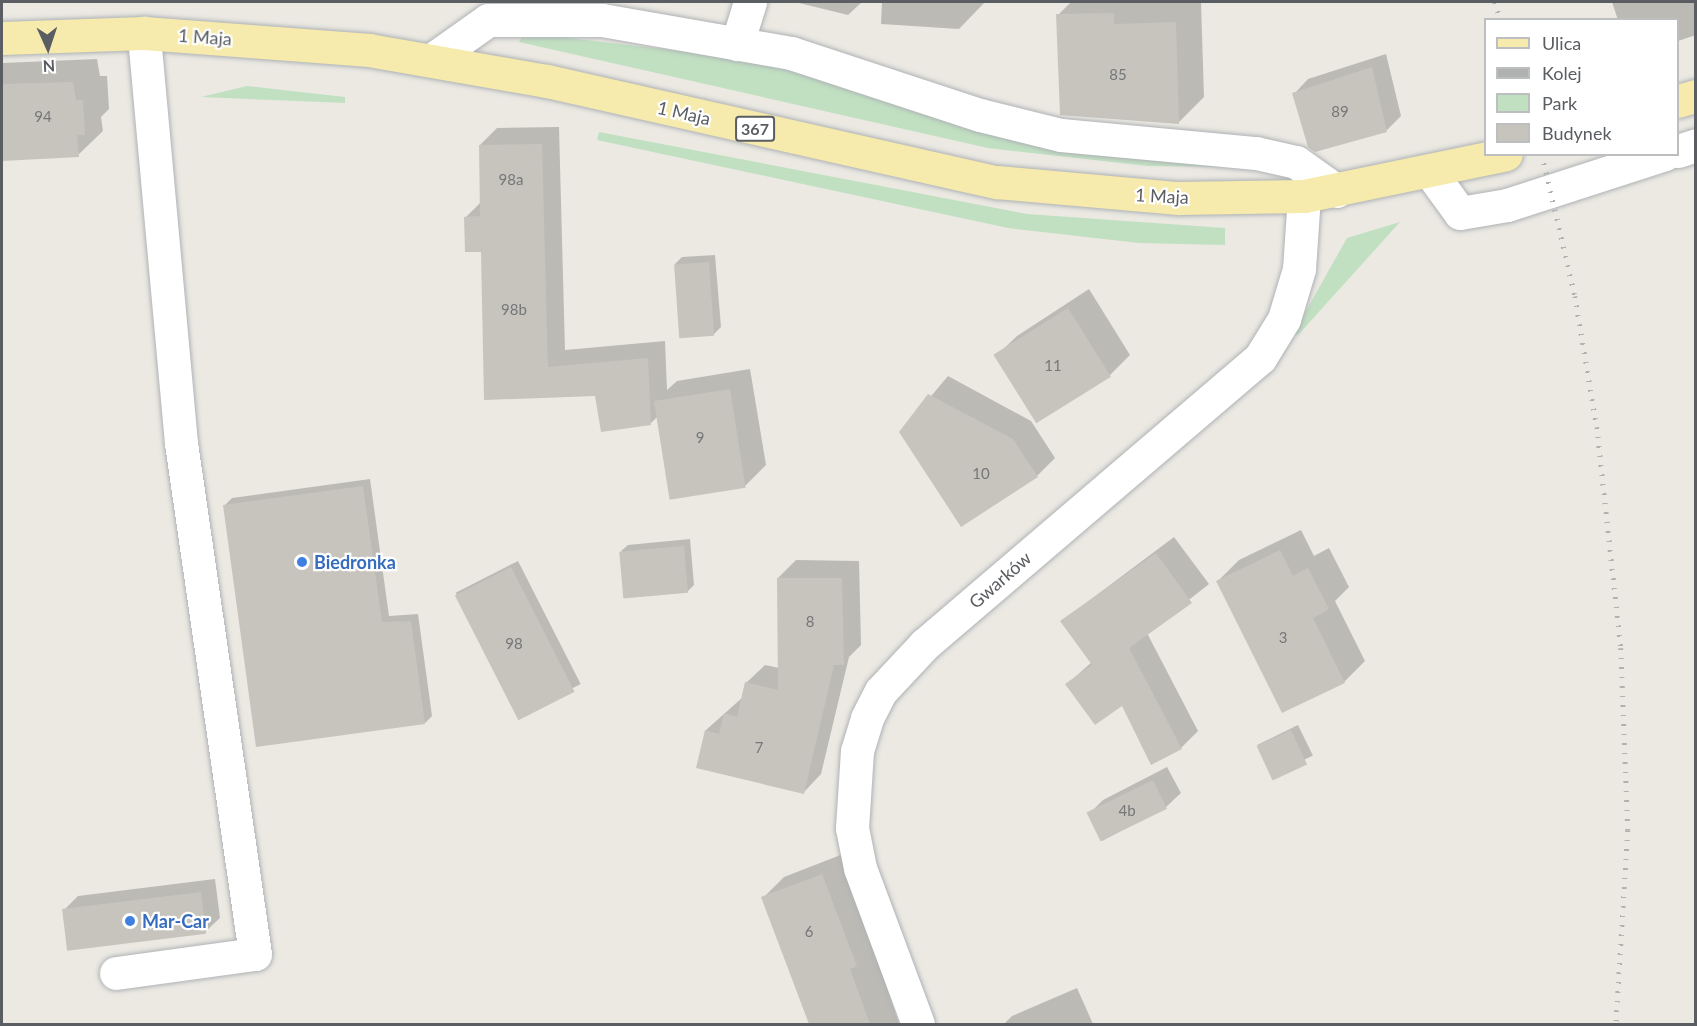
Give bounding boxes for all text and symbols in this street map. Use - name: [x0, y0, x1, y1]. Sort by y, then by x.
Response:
- north arrow: [18, 18, 78, 78]
- legend: [1484, 18, 1679, 156]
- street label: 1 Maja: [177, 24, 233, 50]
- text: Ulica: [1542, 32, 1581, 54]
- text: N: [42, 57, 56, 76]
- text: Kolej: [1542, 62, 1582, 84]
- house number: 85: [1109, 66, 1127, 84]
- text: Park: [1542, 92, 1577, 114]
- street label: 1 Maja: [655, 96, 713, 130]
- house number: 89: [1331, 103, 1349, 121]
- house number: 94: [34, 108, 52, 126]
- road number: 367: [734, 116, 776, 142]
- text: Budynek: [1542, 122, 1612, 144]
- house number: 98a: [499, 171, 523, 189]
- street label: 1 Maja: [1135, 184, 1189, 208]
- house number: 98b: [501, 301, 527, 319]
- house number: 11: [1044, 357, 1062, 375]
- house number: 9: [696, 429, 704, 447]
- house number: 10: [972, 465, 990, 483]
- street label: Gwarków: [964, 547, 1036, 613]
- place label: Biedronka: [314, 551, 396, 573]
- marker: Biedronka: [295, 555, 309, 569]
- house number: 8: [806, 613, 814, 631]
- house number: 3: [1279, 629, 1287, 647]
- house number: 98: [505, 635, 523, 653]
- house number: 7: [755, 739, 763, 757]
- house number: 4b: [1118, 802, 1136, 820]
- place label: Mar-Car: [142, 910, 209, 932]
- marker: Mar-Car: [123, 914, 137, 928]
- house number: 6: [805, 923, 813, 941]

